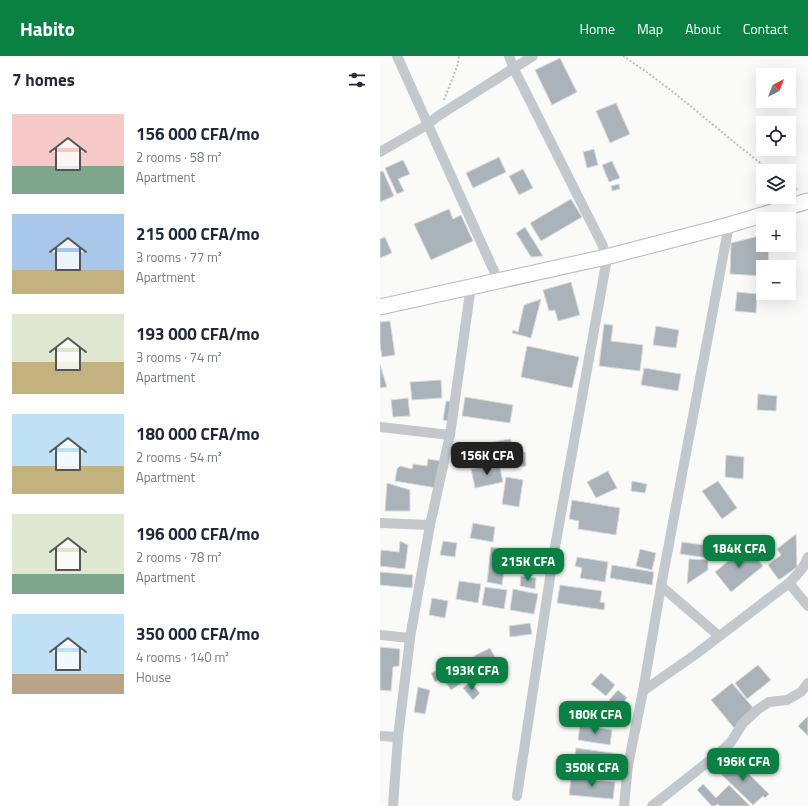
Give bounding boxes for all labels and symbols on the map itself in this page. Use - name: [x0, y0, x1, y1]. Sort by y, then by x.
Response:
- north arrow: [756, 68, 796, 108]
- pin: 156K CFA: [446, 442, 528, 476]
- pin: 184K CFA: [698, 535, 780, 569]
- pin: 215K CFA: [487, 548, 569, 582]
- pin: 193K CFA: [431, 657, 513, 691]
- pin: 180K CFA: [554, 701, 636, 735]
- pin: 196K CFA: [702, 748, 784, 782]
- pin: 350K CFA: [551, 754, 633, 788]

